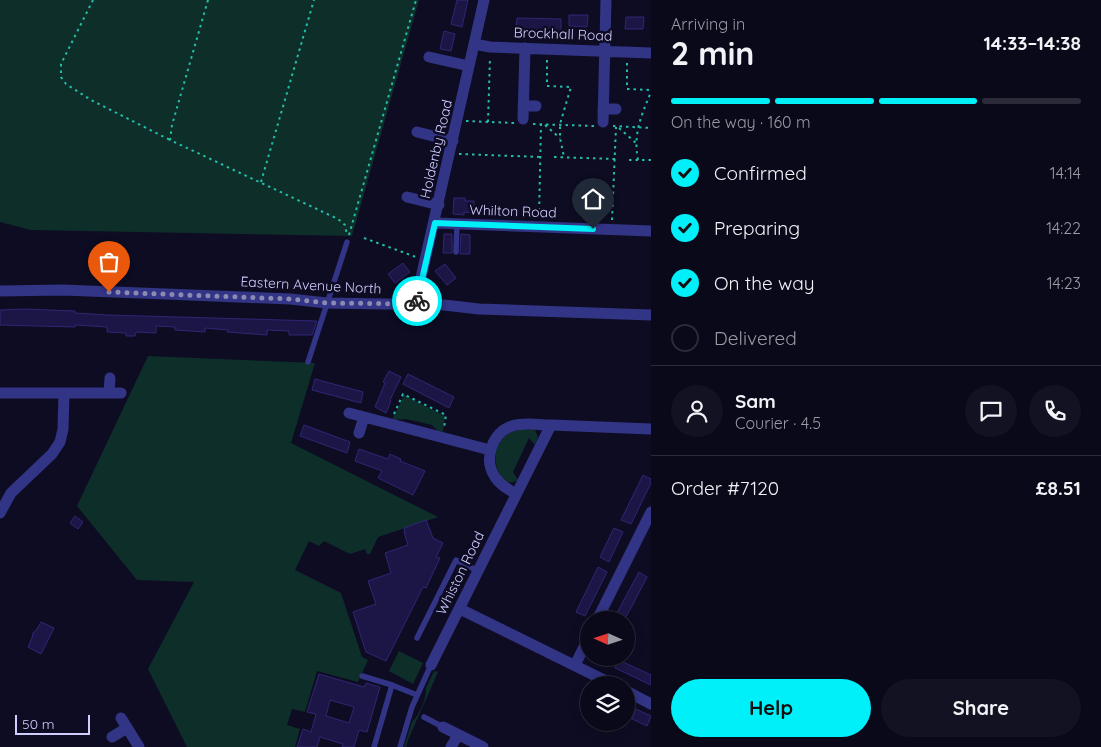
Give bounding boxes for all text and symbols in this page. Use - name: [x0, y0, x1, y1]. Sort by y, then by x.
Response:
- text: Arriving in: [671, 14, 745, 34]
- street label: Brockhall Road: [513, 23, 613, 45]
- text: 14:33–14:38: [983, 31, 1081, 55]
- text: 2 min: [671, 33, 754, 73]
- street label: Holdenby Road: [416, 98, 456, 200]
- text: On the way · 160 m: [671, 112, 811, 132]
- icon: check: [671, 159, 699, 187]
- text: Confirmed: [714, 161, 807, 185]
- text: 14:14: [1050, 163, 1081, 183]
- pin: [572, 178, 614, 229]
- icon: home: [579, 185, 607, 213]
- street label: Whilton Road: [469, 200, 557, 222]
- icon: check: [671, 214, 699, 242]
- text: Preparing: [714, 216, 800, 240]
- text: 14:22: [1046, 218, 1081, 238]
- pin: [88, 241, 130, 292]
- icon: bag: [95, 248, 123, 276]
- icon: check: [671, 269, 699, 297]
- text: On the way: [714, 271, 815, 295]
- street label: Eastern Avenue North: [240, 272, 382, 298]
- text: 14:23: [1047, 273, 1081, 293]
- courier: [392, 276, 442, 326]
- icon: bike: [403, 287, 431, 315]
- text: Delivered: [714, 326, 797, 350]
- button: person: [671, 385, 723, 437]
- button: chat: [965, 385, 1017, 437]
- button: phone: [1029, 385, 1081, 437]
- text: Sam: [735, 389, 776, 413]
- text: Courier · 4.5: [735, 413, 821, 433]
- text: Order #7120: [671, 476, 779, 500]
- text: £8.51: [1036, 476, 1081, 500]
- street label: Whiston Road: [432, 528, 488, 618]
- north arrow: [580, 611, 635, 666]
- map controls: [580, 611, 635, 731]
- button: layers: [580, 676, 635, 731]
- button: Help: [671, 679, 871, 737]
- button: Share: [881, 679, 1081, 737]
- scale bar: [15, 712, 90, 735]
- text: 50 m: [22, 715, 55, 733]

